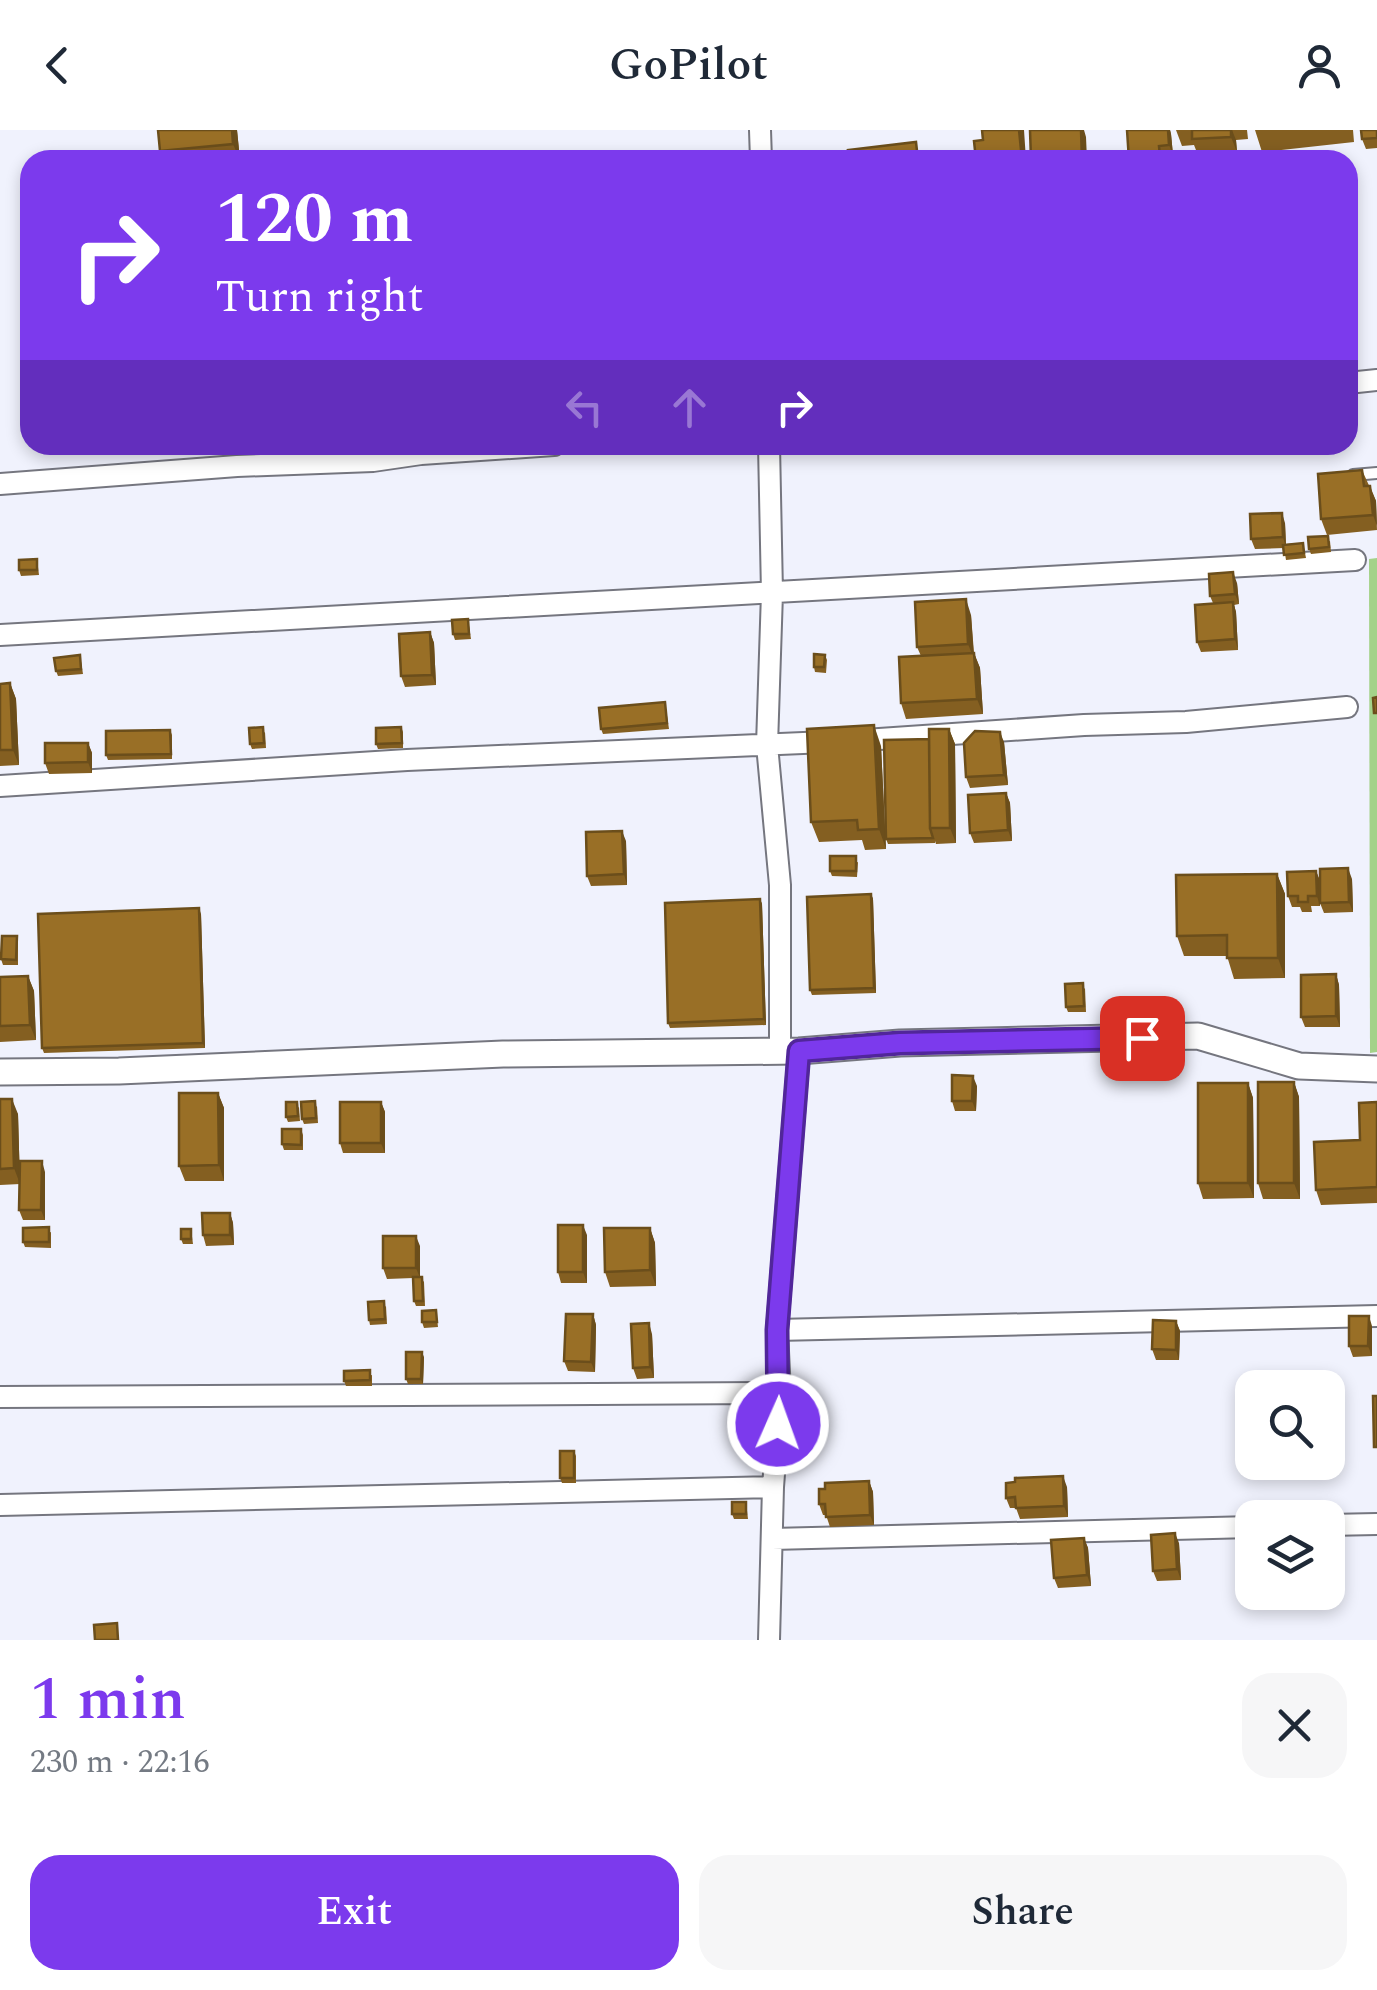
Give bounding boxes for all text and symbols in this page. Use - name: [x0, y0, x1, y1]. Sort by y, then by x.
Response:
- text: GoPilot: [609, 31, 768, 100]
- icon: back: [30, 38, 85, 93]
- icon: person: [1292, 38, 1347, 93]
- text: 120 m: [215, 167, 413, 273]
- icon: right: [50, 190, 180, 320]
- text: Turn right: [215, 263, 424, 332]
- icon: left: [557, 380, 612, 435]
- icon: ahead: [662, 380, 717, 435]
- icon: right: [767, 380, 822, 435]
- pin: [1100, 996, 1185, 1081]
- icon: arrive: [1115, 1011, 1170, 1066]
- map controls: [1235, 1370, 1345, 1610]
- button: search: [1235, 1370, 1345, 1480]
- position arrow: [726, 1372, 830, 1476]
- button: layers: [1235, 1500, 1345, 1610]
- text: 1 min: [30, 1654, 186, 1746]
- button: close: [1242, 1673, 1347, 1778]
- text: 230 m · 22:16: [30, 1738, 210, 1787]
- button: Exit: [30, 1855, 679, 1970]
- button: Share: [699, 1855, 1347, 1970]

